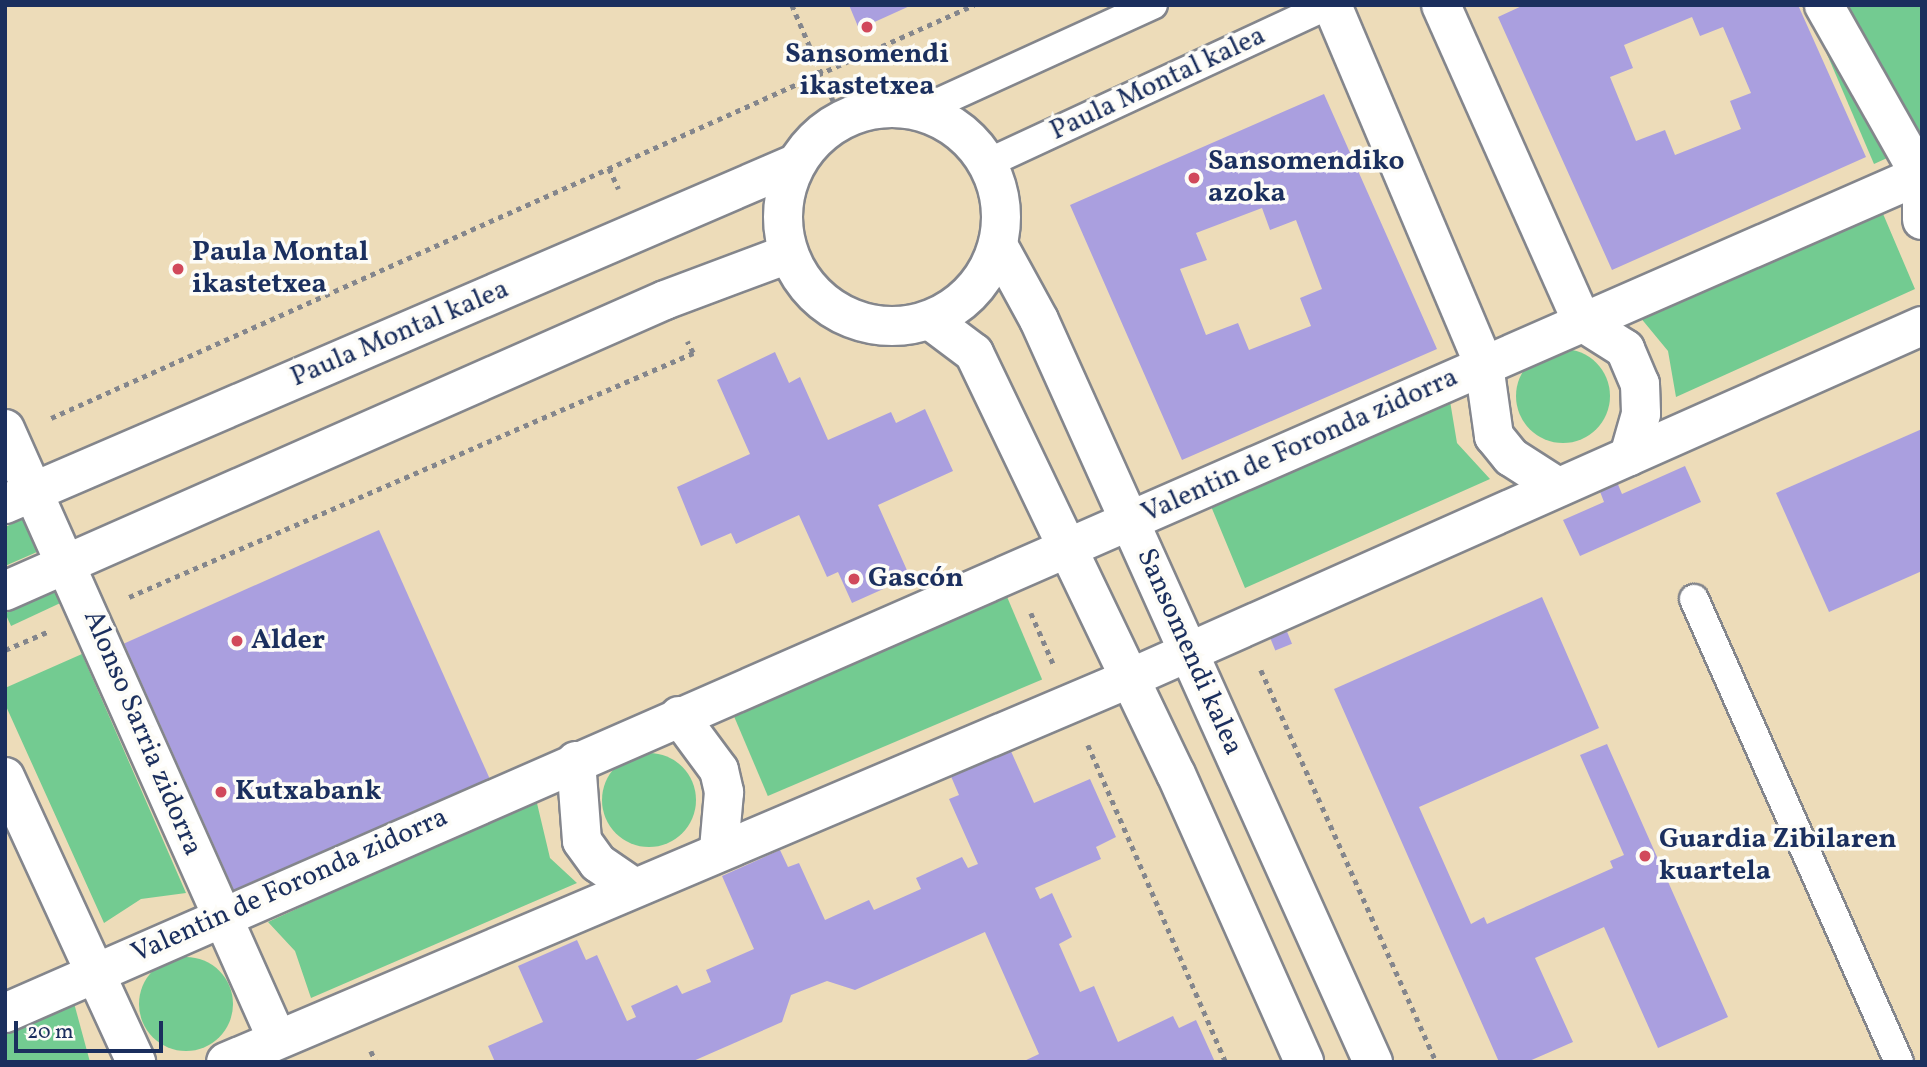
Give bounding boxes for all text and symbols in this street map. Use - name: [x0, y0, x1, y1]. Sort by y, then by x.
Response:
- marker: Sansomendi ikastetxea: [859, 19, 875, 35]
- street label: Paula Montal kalea: [1045, 19, 1271, 149]
- place label: Sansomendi ikastetxea: [785, 38, 949, 104]
- place label: Sansomendiko azoka: [1208, 145, 1405, 211]
- marker: Sansomendiko azoka: [1186, 170, 1202, 186]
- place label: Paula Montal ikastetxea: [192, 236, 369, 302]
- marker: Paula Montal ikastetxea: [170, 261, 186, 277]
- street label: Paula Montal kalea: [286, 273, 514, 395]
- street label: Valentin de Foronda zidorra: [1137, 361, 1463, 531]
- street label: Sansomendi kalea: [1128, 544, 1250, 760]
- place label: Gascón: [868, 562, 964, 596]
- marker: Gascón: [846, 571, 862, 587]
- street label: Alonso Sarria zidorra: [75, 605, 209, 861]
- place label: Alder: [251, 624, 325, 658]
- marker: Alder: [229, 633, 245, 649]
- place label: Kutxabank: [235, 775, 382, 809]
- marker: Kutxabank: [213, 784, 229, 800]
- street label: Valentin de Foronda zidorra: [127, 801, 453, 971]
- place label: Guardia Zibilaren kuartela: [1659, 823, 1897, 889]
- marker: Guardia Zibilaren kuartela: [1637, 848, 1653, 864]
- scale bar: [18, 1007, 166, 1052]
- text: 20 m: [27, 1018, 73, 1047]

